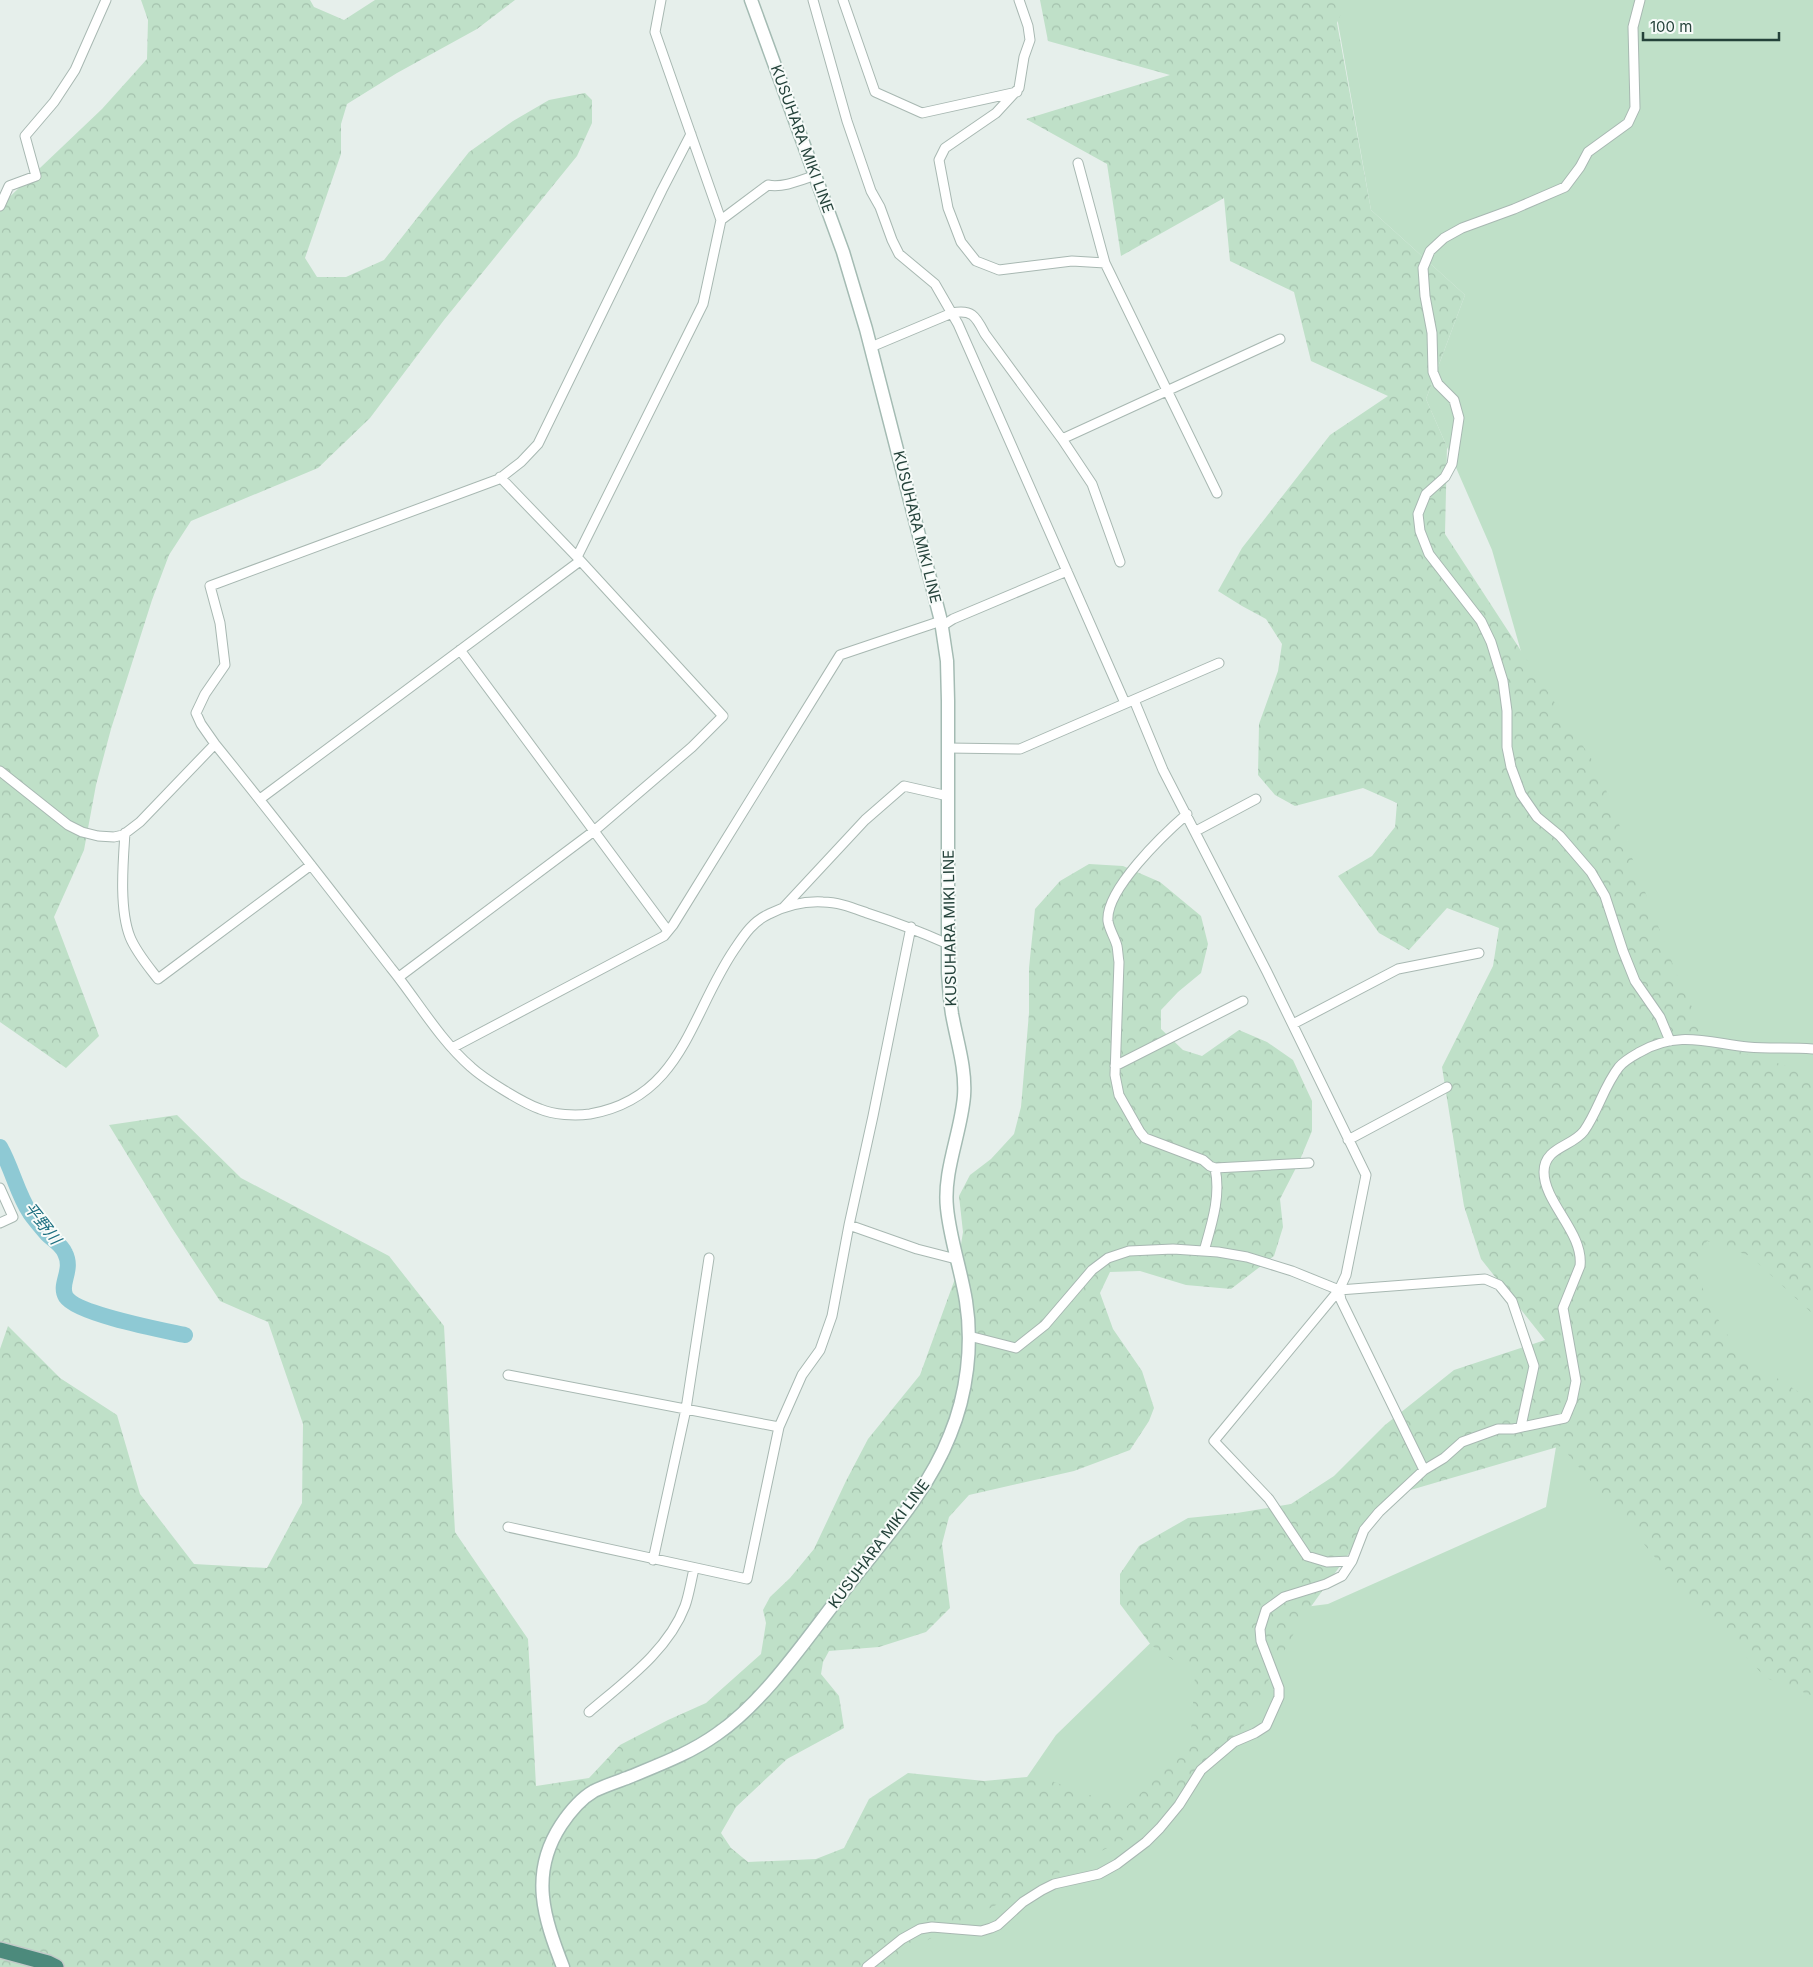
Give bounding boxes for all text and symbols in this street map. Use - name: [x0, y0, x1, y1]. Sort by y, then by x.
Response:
- scale bar: [1643, 10, 1779, 42]
- text: 100 m: [1650, 17, 1692, 36]
- street label: KUSUHARA MIKI LINE: [767, 62, 838, 216]
- street label: KUSUHARA MIKI LINE: [889, 449, 946, 605]
- street label: KUSUHARA MIKI LINE: [939, 850, 960, 1006]
- water label: 平野川: [20, 1198, 67, 1250]
- street label: KUSUHARA MIKI LINE: [824, 1475, 933, 1612]

